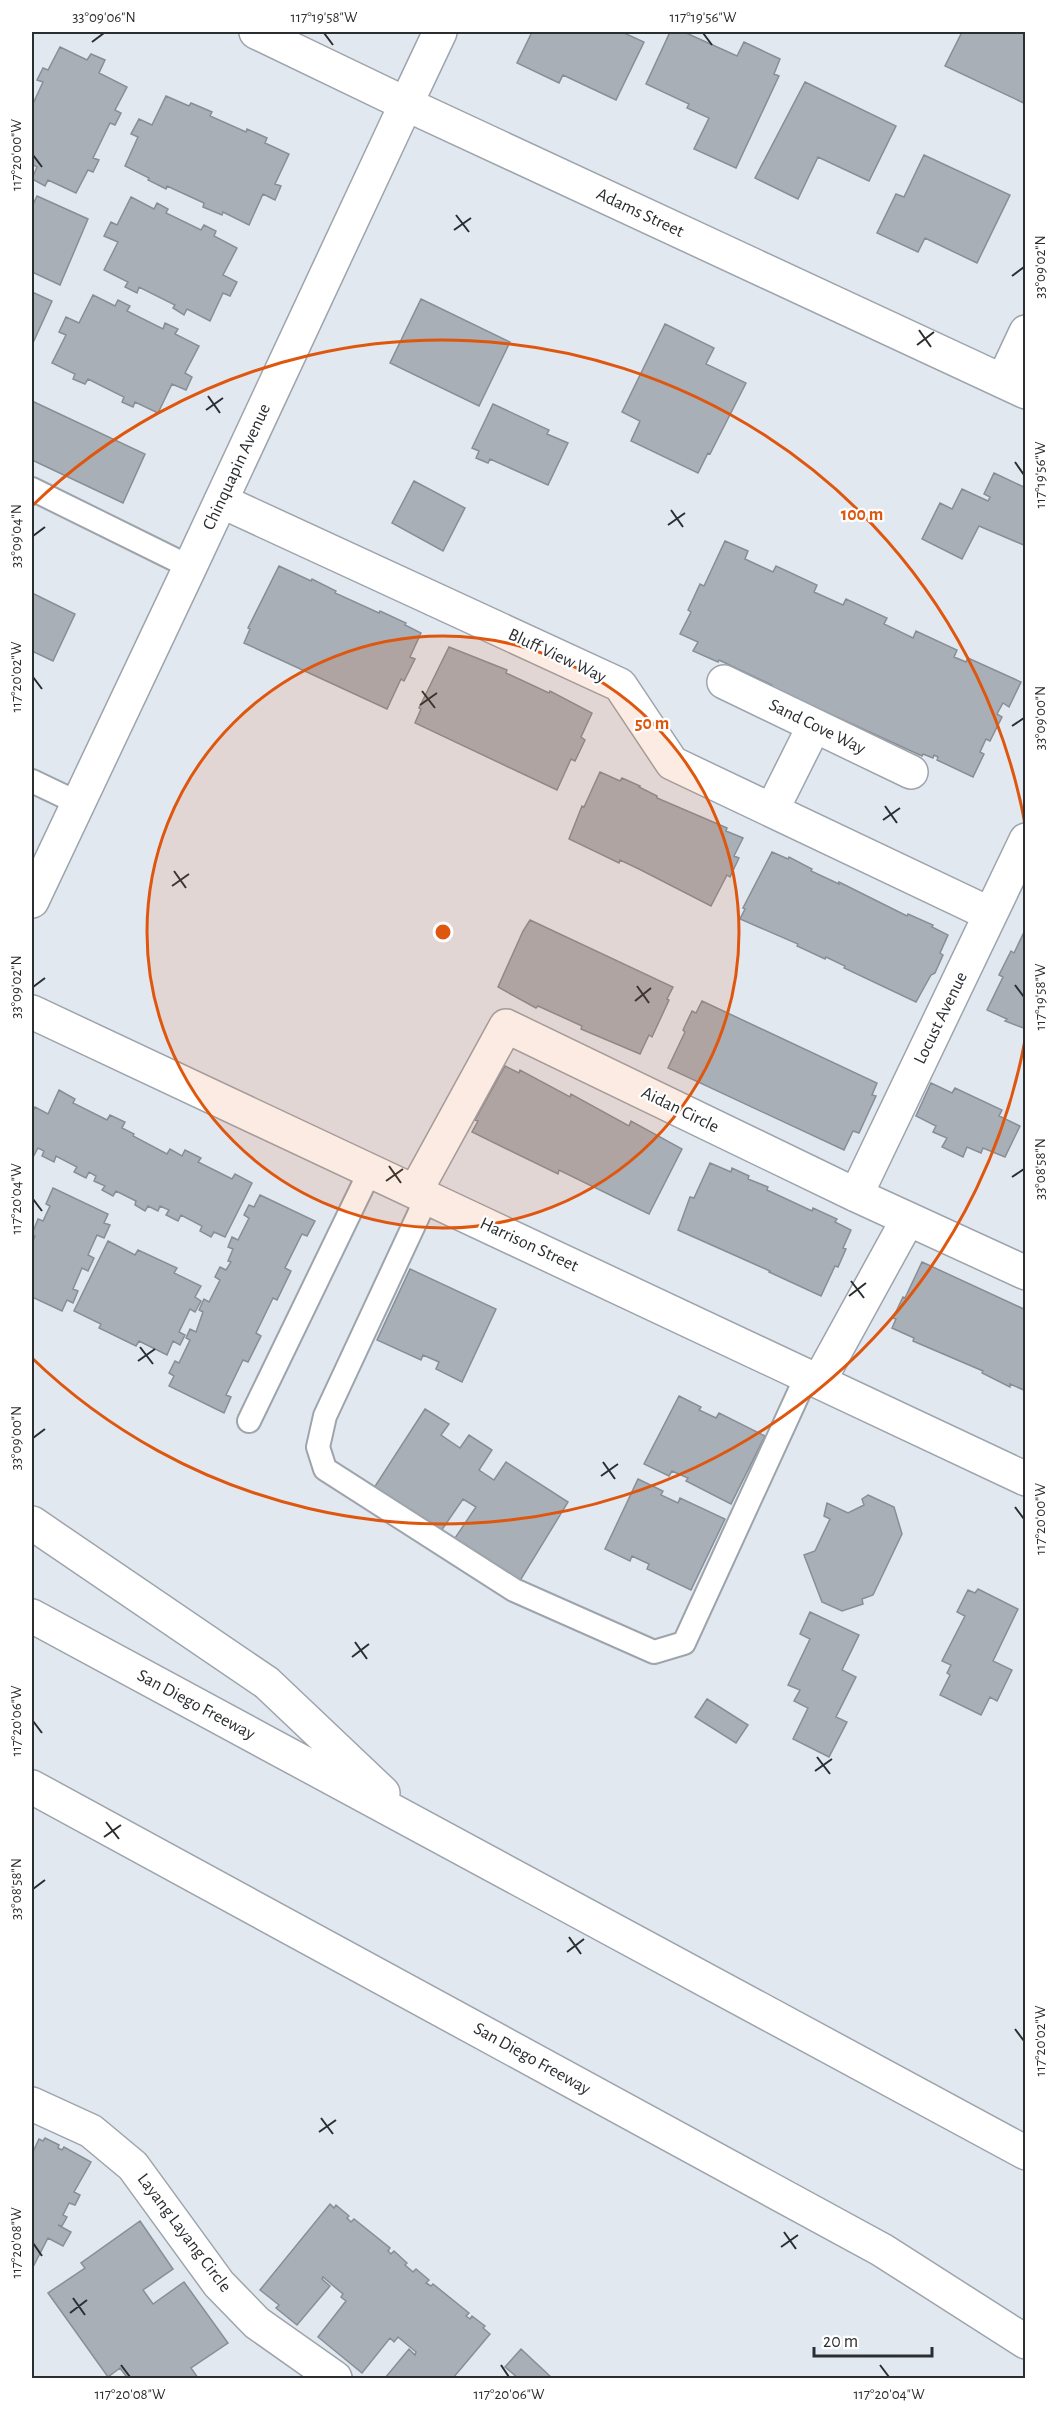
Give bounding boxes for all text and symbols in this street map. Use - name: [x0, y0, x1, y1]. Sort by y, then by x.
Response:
- text: 33°09'06"N: [72, 10, 136, 25]
- text: 117°19'58"W: [291, 10, 358, 25]
- text: 117°19'56"W: [670, 10, 737, 25]
- text: 117°20'00"W: [9, 118, 24, 191]
- street label: Adams Street: [594, 185, 687, 241]
- text: 33°09'02"N: [1033, 235, 1048, 299]
- street label: Chinquapin Avenue: [200, 401, 274, 533]
- text: 117°19'56"W: [1033, 441, 1048, 508]
- text: 33°09'04"N: [9, 504, 24, 568]
- text: 100 m: [841, 506, 883, 524]
- street label: Bluff View Way: [505, 625, 609, 687]
- text: 117°20'02"W: [9, 641, 24, 712]
- text: 33°09'00"N: [1033, 686, 1048, 750]
- street label: Sand Cove Way: [766, 696, 868, 758]
- text: 50 m: [635, 715, 669, 733]
- centre of rings: [433, 922, 453, 942]
- text: 33°09'02"N: [9, 955, 24, 1019]
- text: 117°19'58"W: [1033, 963, 1048, 1030]
- street label: Locust Avenue: [911, 969, 971, 1067]
- street label: Aidan Circle: [638, 1084, 722, 1136]
- text: 33°08'58"N: [1033, 1138, 1048, 1200]
- text: 117°20'04"W: [9, 1163, 24, 1235]
- street label: Harrison Street: [477, 1214, 581, 1276]
- text: 33°09'00"N: [9, 1406, 24, 1470]
- text: 117°20'00"W: [1033, 1482, 1048, 1555]
- street label: San Diego Freeway: [134, 1666, 258, 1744]
- text: 117°20'06"W: [9, 1685, 24, 1756]
- text: 33°08'58"N: [9, 1858, 24, 1920]
- text: 117°20'02"W: [1033, 2005, 1048, 2076]
- street label: San Diego Freeway: [471, 2020, 594, 2099]
- street label: Layang Layang Circle: [134, 2170, 234, 2296]
- text: 117°20'08"W: [9, 2207, 24, 2279]
- scale bar: [814, 2320, 932, 2358]
- text: 20 m: [823, 2333, 858, 2351]
- text: 117°20'08"W: [94, 2387, 166, 2402]
- text: 117°20'06"W: [474, 2387, 545, 2402]
- text: 117°20'04"W: [853, 2387, 925, 2402]

